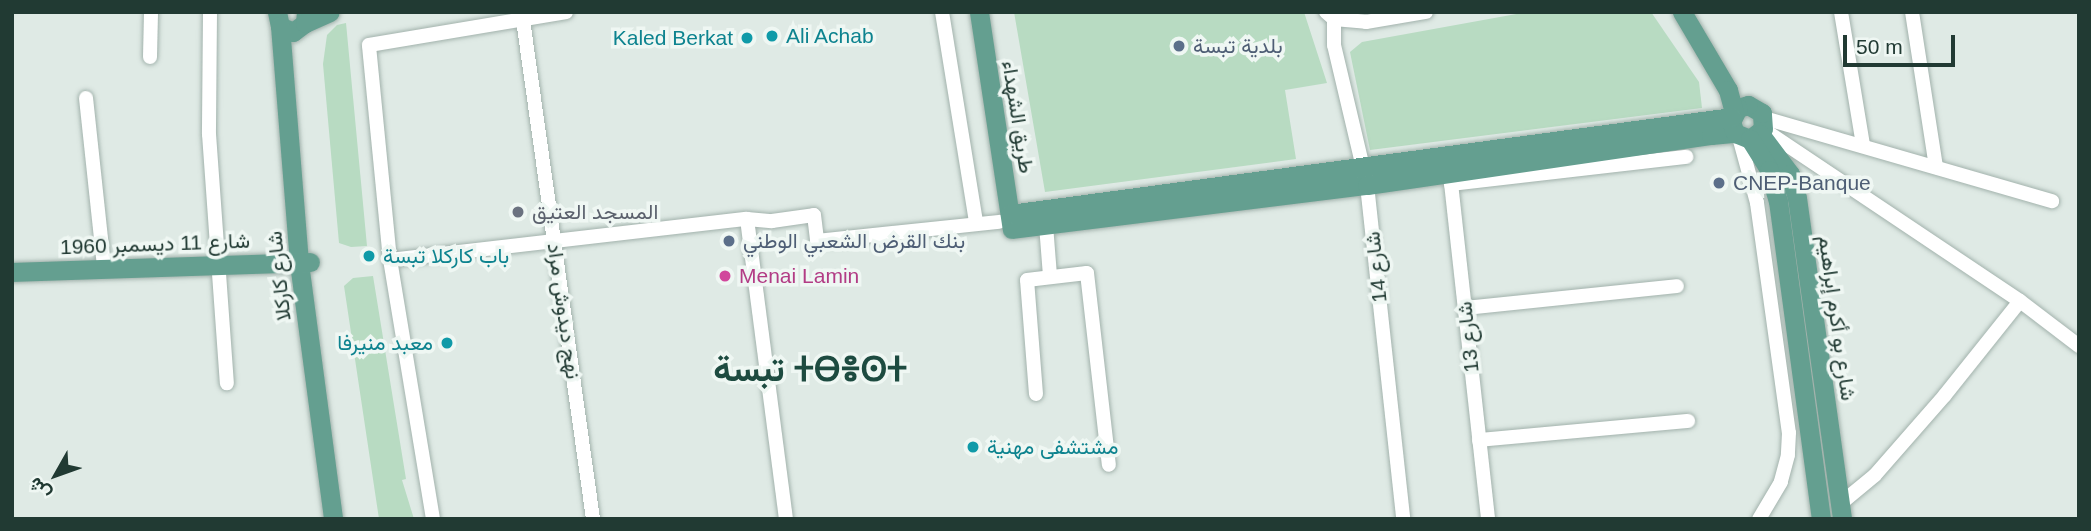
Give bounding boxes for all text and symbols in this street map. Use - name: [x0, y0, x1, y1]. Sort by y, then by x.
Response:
- scale bar: [1846, 21, 1958, 65]
- place label: Ali Achab: [786, 23, 875, 49]
- place label: Kaled Berkat: [613, 25, 733, 51]
- marker: Ali Achab: [764, 28, 780, 44]
- marker: Kaled Berkat: [739, 30, 755, 46]
- place label: بلدية تبسة: [1193, 33, 1283, 59]
- text: 50 m: [1856, 35, 1903, 58]
- marker: بلدية تبسة: [1171, 38, 1187, 54]
- street label: طريق الشهداء: [997, 59, 1039, 175]
- place label: CNEP-Banque: [1733, 170, 1871, 196]
- marker: CNEP-Banque: [1711, 175, 1727, 191]
- place label: المسجد العتيق: [532, 199, 658, 225]
- marker: المسجد العتيق: [510, 204, 526, 220]
- street label: شارع 11 ديسمبر 1960: [60, 228, 250, 260]
- place label: بنك القرض الشعبي الوطني: [743, 228, 965, 254]
- street label: شارع كاركلا: [262, 230, 296, 322]
- street label: شارع 14: [1360, 230, 1392, 304]
- marker: بنك القرض الشعبي الوطني: [721, 233, 737, 249]
- street label: شارع بو أكرم إبراهيم: [1813, 234, 1861, 402]
- street label: نهج ديدوش مراد: [542, 241, 586, 381]
- place label: باب كاركلا تبسة: [383, 243, 509, 269]
- marker: باب كاركلا تبسة: [361, 248, 377, 264]
- place label: Menai Lamin: [739, 263, 859, 289]
- marker: Menai Lamin: [717, 268, 733, 284]
- street label: شارع 13: [1452, 300, 1484, 374]
- place label: معبد منيرفا: [337, 330, 433, 356]
- marker: معبد منيرفا: [439, 335, 455, 351]
- district label: تبسة ⵜⴱⴻⵙⵜ: [713, 348, 907, 390]
- place label: مشتشفى مهنية: [987, 434, 1118, 460]
- marker: مشتشفى مهنية: [965, 439, 981, 455]
- north arrow: [21, 440, 91, 510]
- text: ش: [24, 473, 55, 504]

